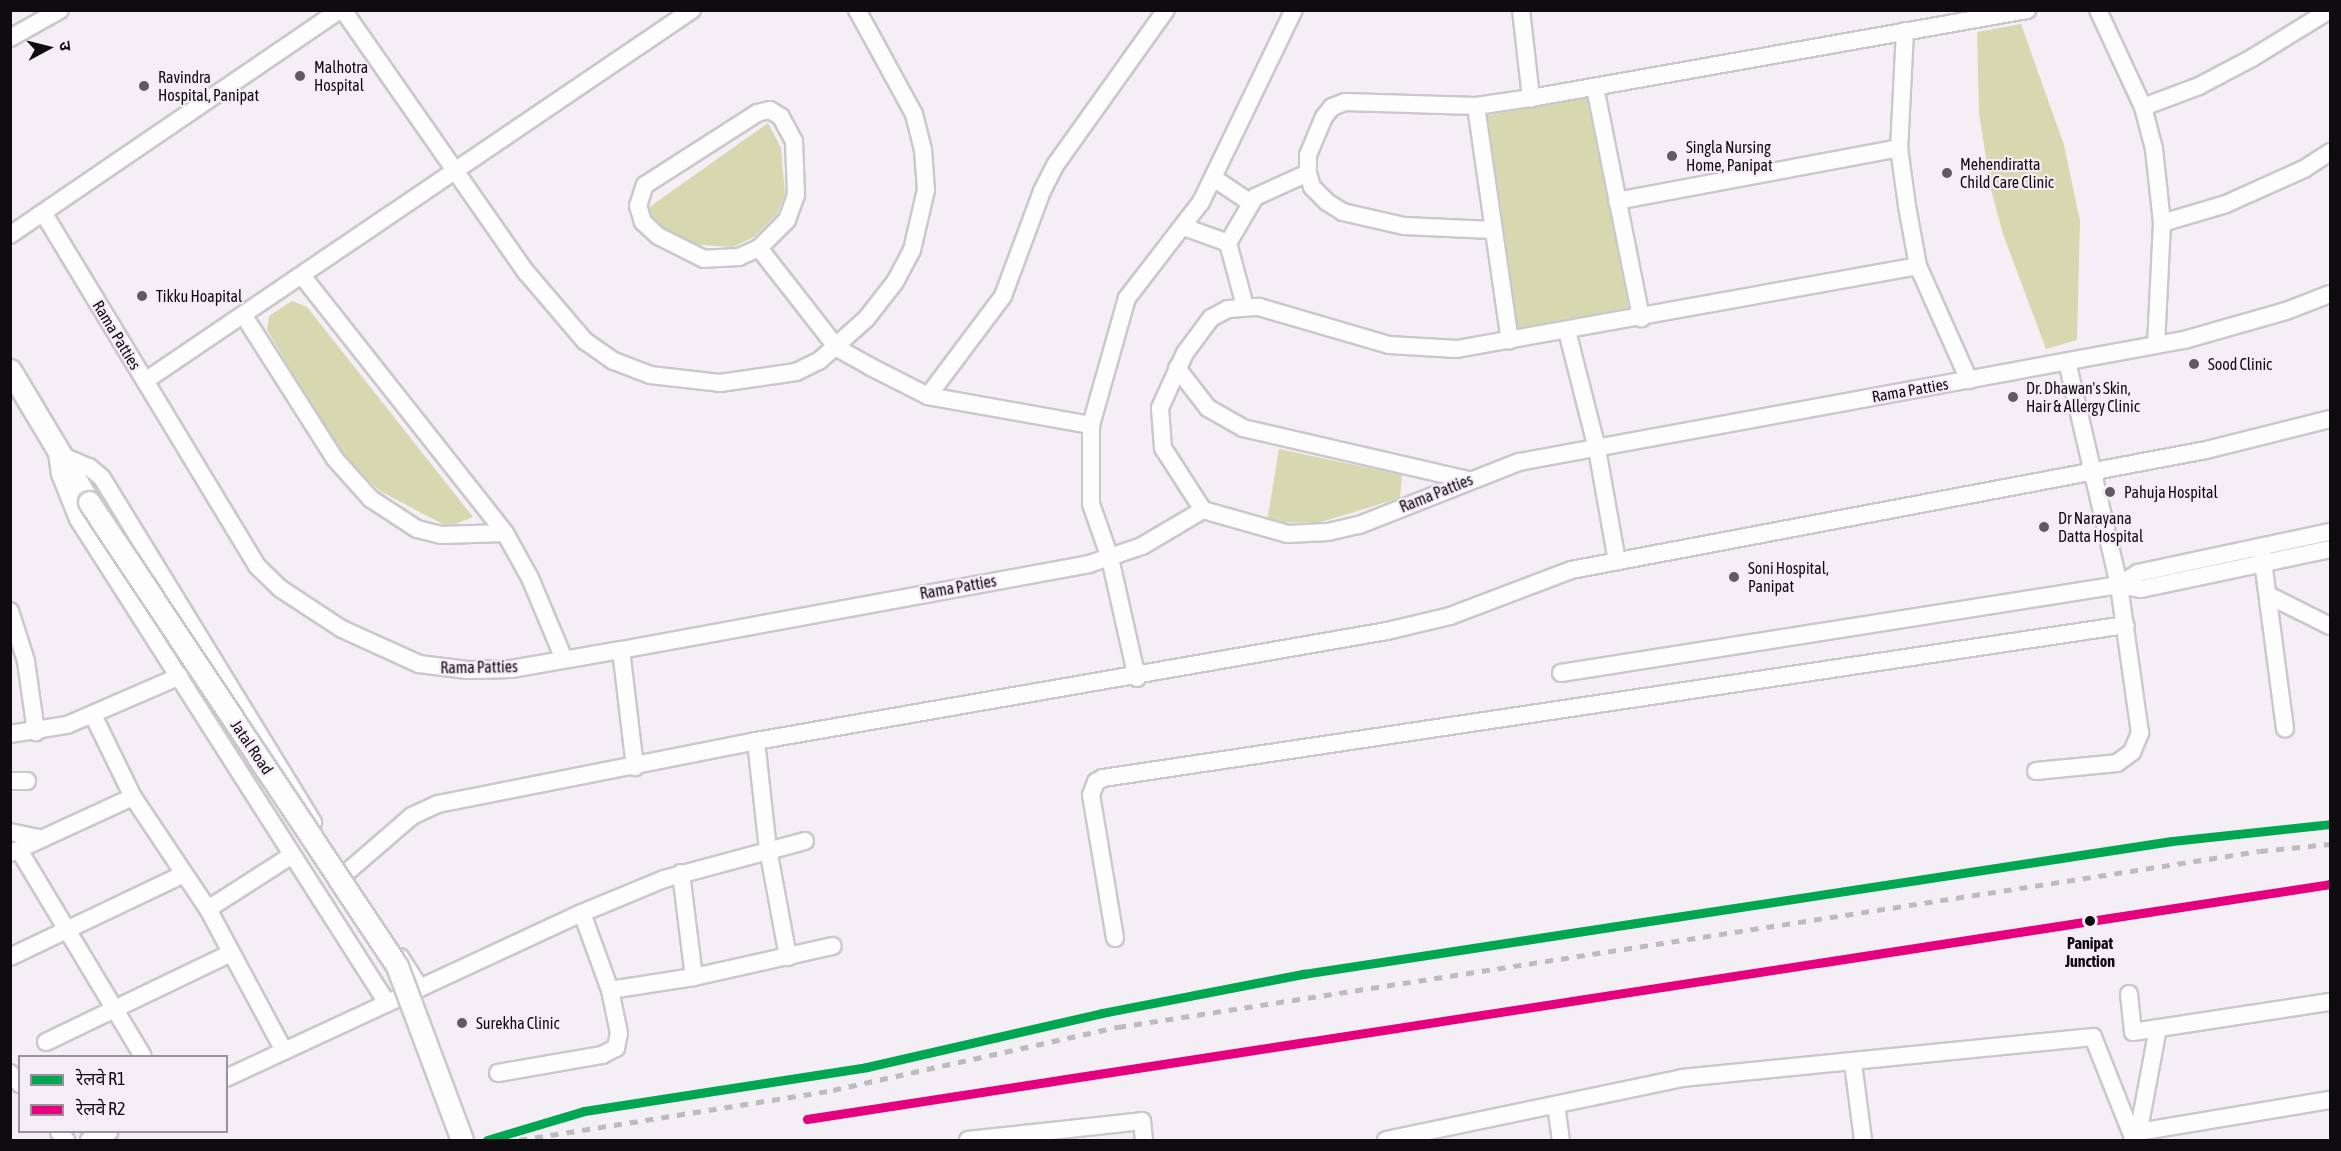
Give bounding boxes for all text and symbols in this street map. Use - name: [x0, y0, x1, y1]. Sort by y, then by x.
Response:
- north arrow: [18, 18, 78, 78]
- text: उ: [56, 40, 75, 52]
- place label: Malhotra Hospital: [314, 57, 368, 95]
- place label: Ravindra Hospital, Panipat: [158, 67, 259, 105]
- marker: Malhotra Hospital: [291, 67, 309, 85]
- marker: Ravindra Hospital, Panipat: [135, 77, 153, 95]
- place label: Singla Nursing Home, Panipat: [1686, 137, 1773, 175]
- marker: Singla Nursing Home, Panipat: [1663, 147, 1681, 165]
- place label: Mehendiratta Child Care Clinic: [1960, 154, 2054, 192]
- marker: Mehendiratta Child Care Clinic: [1938, 164, 1956, 182]
- place label: Tikku Hoapital: [156, 286, 242, 306]
- marker: Tikku Hoapital: [133, 287, 151, 305]
- street label: Rama Patties: [89, 297, 145, 373]
- place label: Sood Clinic: [2208, 354, 2272, 374]
- marker: Sood Clinic: [2185, 355, 2203, 373]
- street label: Rama Patties: [1870, 374, 1950, 406]
- place label: Dr. Dhawan's Skin, Hair & Allergy Clinic: [2026, 378, 2140, 416]
- marker: Dr. Dhawan's Skin, Hair & Allergy Clinic: [2004, 388, 2022, 406]
- street label: Rama Patties: [1397, 470, 1475, 516]
- place label: Pahuja Hospital: [2124, 482, 2218, 502]
- marker: Pahuja Hospital: [2101, 483, 2119, 501]
- place label: Dr Narayana Datta Hospital: [2058, 508, 2143, 546]
- marker: Dr Narayana Datta Hospital: [2035, 518, 2053, 536]
- place label: Soni Hospital, Panipat: [1748, 558, 1829, 596]
- marker: Soni Hospital, Panipat: [1725, 568, 1743, 586]
- street label: Rama Patties: [918, 571, 998, 603]
- street label: Rama Patties: [440, 657, 518, 677]
- street label: Jatal Road: [227, 716, 277, 778]
- marker: Panipat Junction: [2080, 911, 2100, 931]
- place label: Panipat Junction: [2065, 933, 2115, 971]
- place label: Surekha Clinic: [476, 1013, 559, 1033]
- marker: Surekha Clinic: [453, 1014, 471, 1032]
- legend: [18, 1055, 228, 1133]
- text: रेलवे R1: [76, 1068, 126, 1089]
- text: रेलवे R2: [76, 1098, 126, 1119]

